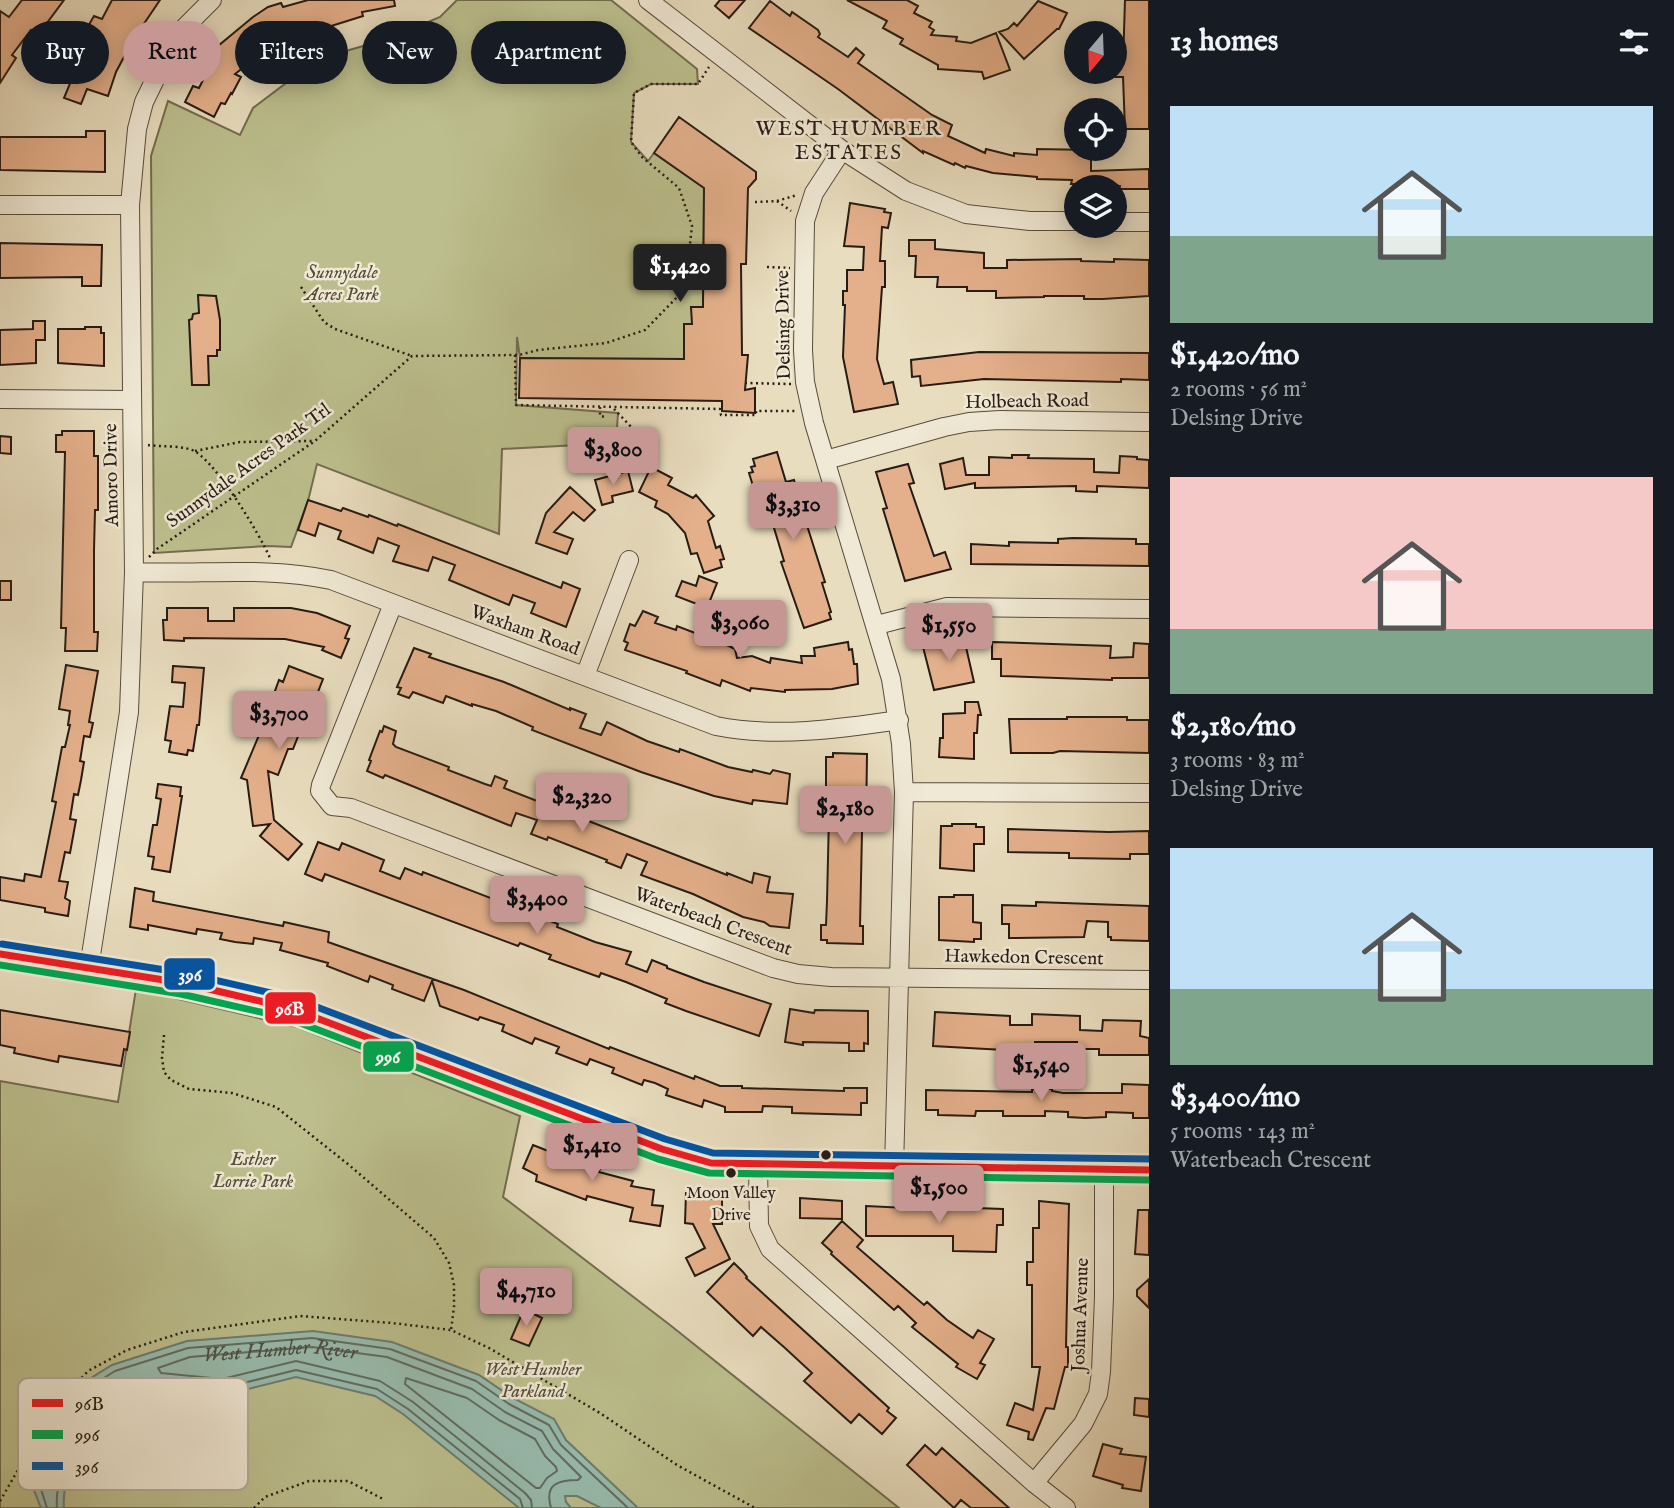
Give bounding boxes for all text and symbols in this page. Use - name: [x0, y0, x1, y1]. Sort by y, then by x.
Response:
- chip: Buy: [21, 21, 109, 84]
- chip: Rent: [123, 21, 221, 84]
- chip: Filters: [235, 21, 348, 84]
- chip: New: [362, 21, 457, 84]
- chip: Apartment: [471, 21, 626, 84]
- north arrow: [1064, 21, 1127, 84]
- map controls: [1064, 21, 1127, 238]
- text: 13 homes: [1170, 23, 1278, 61]
- icon: filters: [1615, 23, 1653, 61]
- button: locate: [1064, 98, 1127, 161]
- district label: WEST HUMBER ESTATES: [755, 116, 943, 167]
- icon: home: [1349, 152, 1475, 278]
- button: layers: [1064, 175, 1127, 238]
- pin: $1,420: [623, 244, 737, 304]
- text: $1,420: [649, 252, 711, 281]
- park label: Sunnydale Acres Park: [303, 261, 379, 307]
- street label: Delsing Drive: [771, 270, 797, 380]
- text: $1,420/mo: [1170, 337, 1299, 375]
- text: 2 rooms · 56 m²: [1170, 375, 1307, 404]
- street label: Holbeach Road: [965, 389, 1090, 415]
- street label: Sunnydale Acres Park Trl: [162, 398, 337, 534]
- text: Delsing Drive: [1170, 404, 1303, 433]
- street label: Amoro Drive: [99, 423, 125, 528]
- pin: $3,800: [556, 428, 670, 487]
- text: $3,800: [583, 435, 643, 464]
- pin: $3,310: [736, 482, 850, 542]
- text: $3,310: [765, 490, 821, 519]
- icon: home: [1349, 523, 1475, 649]
- street label: Waxham Road: [467, 600, 584, 662]
- pin: $3,060: [683, 600, 797, 660]
- pin: $1,550: [892, 604, 1006, 663]
- text: $3,060: [710, 608, 770, 637]
- text: $1,550: [921, 611, 977, 640]
- pin: $3,700: [222, 692, 336, 751]
- text: $3,700: [249, 699, 309, 728]
- text: $2,180/mo: [1170, 708, 1296, 746]
- text: 3 rooms · 83 m²: [1170, 746, 1305, 775]
- pin: $2,320: [525, 774, 639, 834]
- text: Delsing Drive: [1170, 775, 1303, 804]
- text: $2,320: [552, 782, 612, 811]
- pin: $2,180: [788, 786, 902, 846]
- text: $2,180: [816, 794, 874, 823]
- pin: $3,400: [480, 876, 594, 936]
- street label: Waterbeach Crescent: [631, 882, 796, 962]
- text: $3,400: [506, 884, 568, 913]
- icon: home: [1349, 894, 1475, 1020]
- street label: Hawkedon Crescent: [944, 945, 1104, 971]
- line badge: 396: [163, 957, 216, 991]
- text: 396: [178, 964, 203, 988]
- line badge: 96B: [264, 991, 317, 1025]
- text: 96B: [275, 998, 305, 1022]
- line badge: 996: [362, 1040, 415, 1073]
- pin: $1,540: [984, 1044, 1098, 1103]
- text: 996: [375, 1046, 401, 1070]
- text: $1,540: [1012, 1051, 1070, 1080]
- text: $3,400/mo: [1170, 1079, 1300, 1117]
- text: 5 rooms · 143 m²: [1170, 1117, 1315, 1146]
- pin: $1,410: [535, 1124, 649, 1183]
- text: $1,410: [562, 1131, 622, 1160]
- text: Waterbeach Crescent: [1170, 1146, 1371, 1175]
- park label: Esther Lorrie Park: [212, 1148, 294, 1194]
- unlabelled marker: [819, 1148, 833, 1162]
- marker: Moon Valley Drive: [724, 1166, 738, 1180]
- pin: $1,500: [882, 1166, 996, 1225]
- text: $1,500: [910, 1173, 968, 1202]
- place label: Moon Valley Drive: [686, 1183, 776, 1226]
- street label: Joshua Avenue: [1067, 1257, 1095, 1375]
- pin: $4,710: [469, 1268, 583, 1328]
- text: $4,710: [496, 1276, 556, 1305]
- water label: West Humber River: [202, 1333, 360, 1369]
- park label: West Humber Parkland: [485, 1358, 583, 1404]
- legend: [18, 1378, 248, 1490]
- text: 96B: [74, 1393, 104, 1417]
- text: 996: [74, 1424, 101, 1448]
- text: 396: [75, 1456, 99, 1480]

